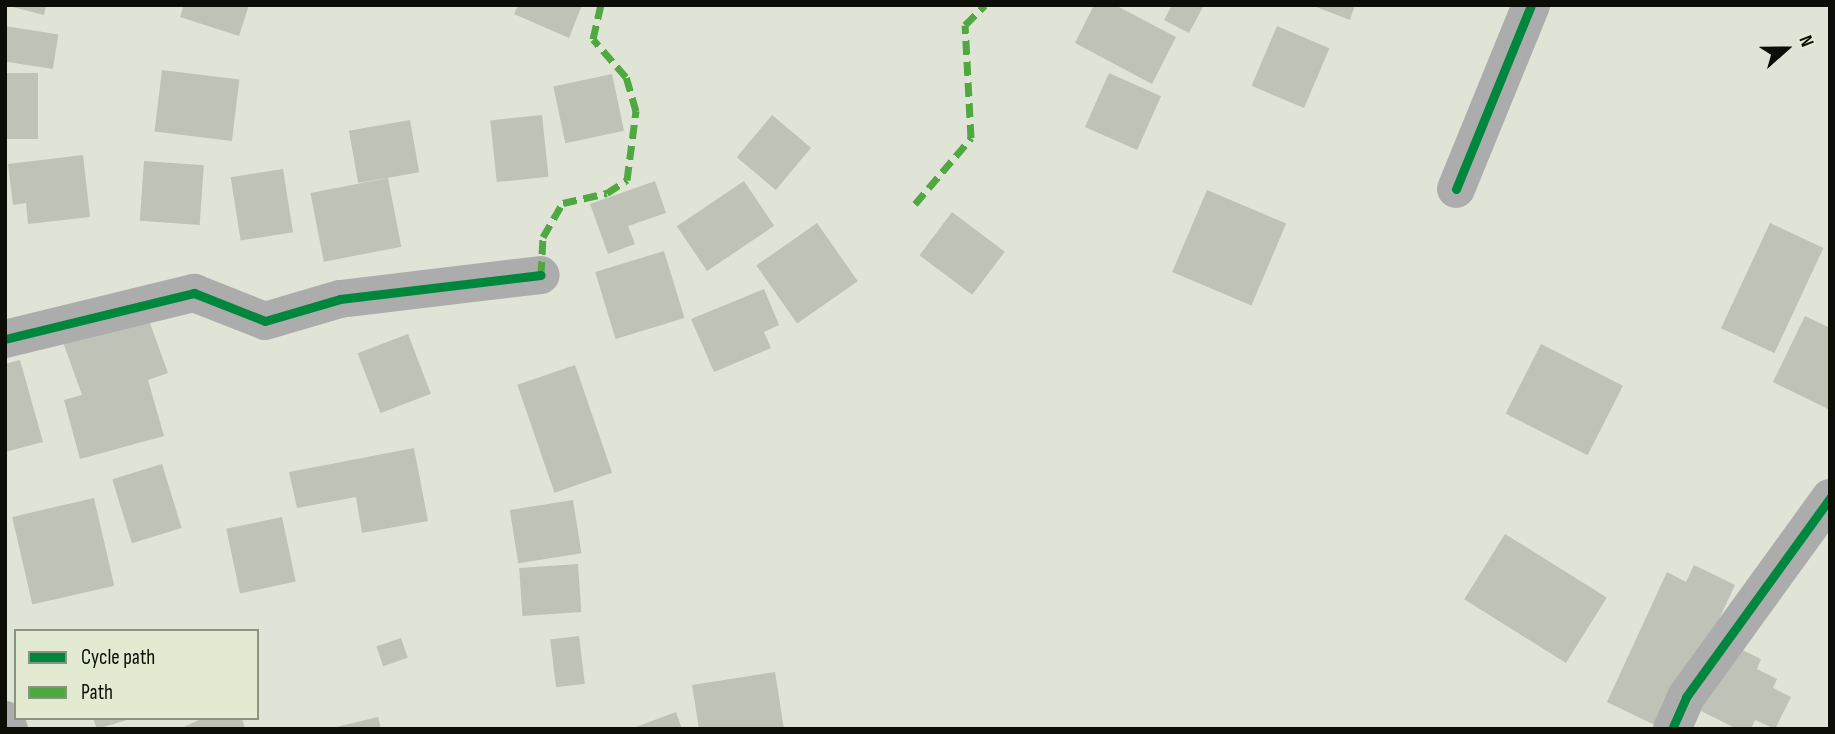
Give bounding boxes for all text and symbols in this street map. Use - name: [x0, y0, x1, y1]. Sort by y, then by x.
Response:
- north arrow: [1751, 14, 1821, 84]
- text: N: [1794, 32, 1819, 50]
- legend: [14, 629, 259, 720]
- text: Cycle path: [81, 645, 155, 670]
- text: Path: [81, 680, 113, 705]

